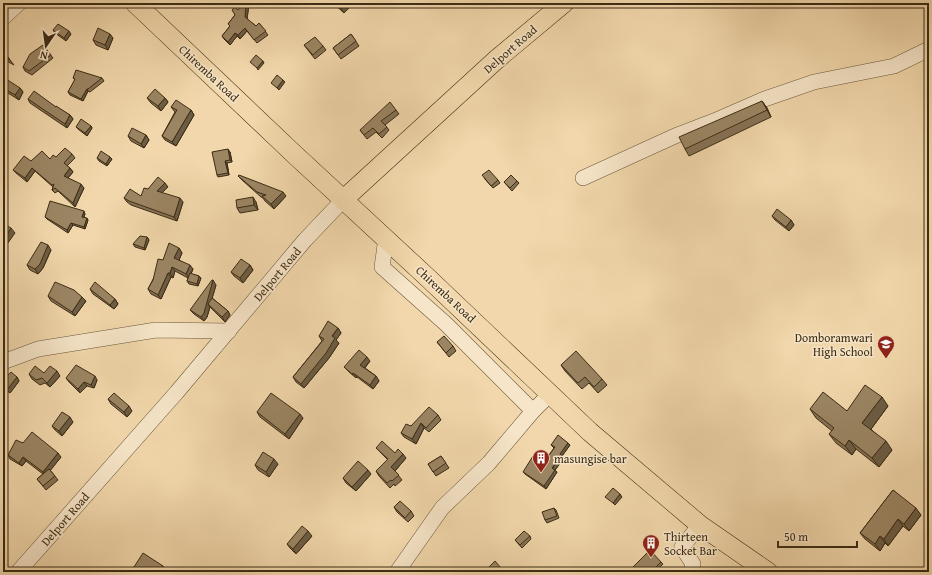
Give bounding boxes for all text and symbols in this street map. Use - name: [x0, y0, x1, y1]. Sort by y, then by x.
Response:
- street label: Delport Road: [480, 21, 541, 77]
- north arrow: [26, 26, 66, 66]
- street label: Chiremba Road: [175, 41, 243, 106]
- text: N: [38, 47, 49, 64]
- street label: Delport Road: [249, 243, 305, 305]
- street label: Chiremba Road: [412, 262, 480, 327]
- place label: Domboramwari High School: [795, 329, 874, 360]
- school or university icon: Domboramwari High School: [876, 334, 896, 359]
- building icon: masungise bar: [531, 448, 551, 473]
- place label: masungise bar: [554, 450, 627, 467]
- street label: Delport Road: [37, 488, 93, 549]
- scale bar: [778, 523, 857, 549]
- place label: Thirteen Socket Bar: [664, 528, 717, 559]
- text: 50 m: [784, 528, 808, 545]
- building icon: Thirteen Socket Bar: [641, 533, 661, 558]

